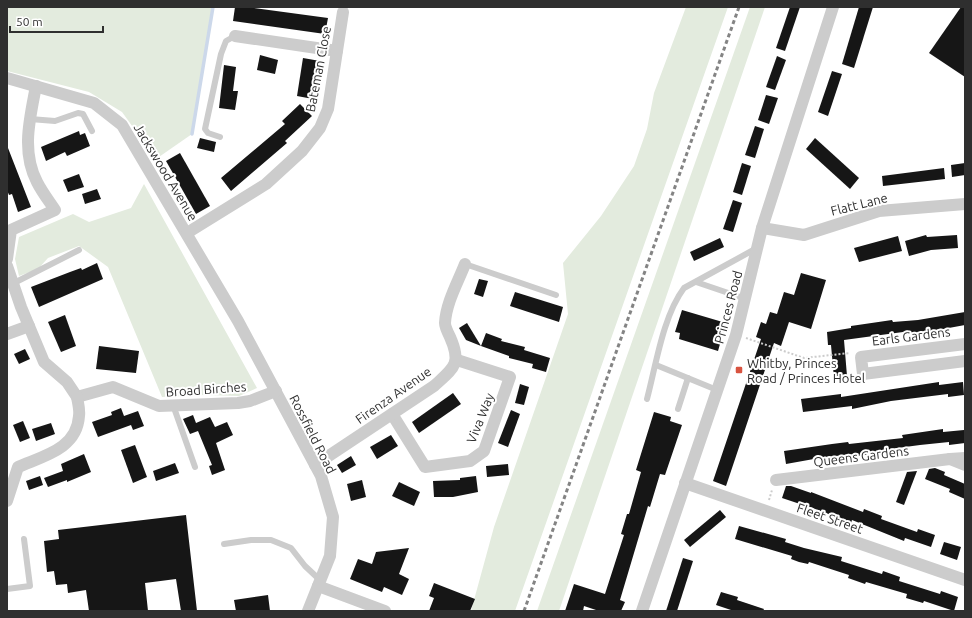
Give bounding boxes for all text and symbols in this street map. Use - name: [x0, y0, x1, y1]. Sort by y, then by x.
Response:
- scale bar: [10, 8, 103, 34]
- text: 50 m: [16, 15, 43, 28]
- street label: Bateman Close: [303, 25, 333, 113]
- street label: Jackswood Avenue: [131, 121, 201, 223]
- street label: Flatt Lane: [829, 190, 889, 218]
- street label: Princes Road: [712, 269, 744, 345]
- street label: Earls Gardens: [871, 324, 951, 348]
- place label: Whitby, Princes Road / Princes Hotel: [747, 356, 866, 385]
- street label: Firenza Avenue: [353, 364, 433, 426]
- marker: Whitby, Princes Road / Princes Hotel: [734, 365, 744, 375]
- street label: Broad Birches: [165, 379, 247, 399]
- street label: Viva Way: [464, 391, 496, 445]
- street label: Rossfield Road: [287, 392, 339, 476]
- street label: Queens Gardens: [813, 443, 910, 470]
- street label: Fleet Street: [795, 500, 865, 536]

